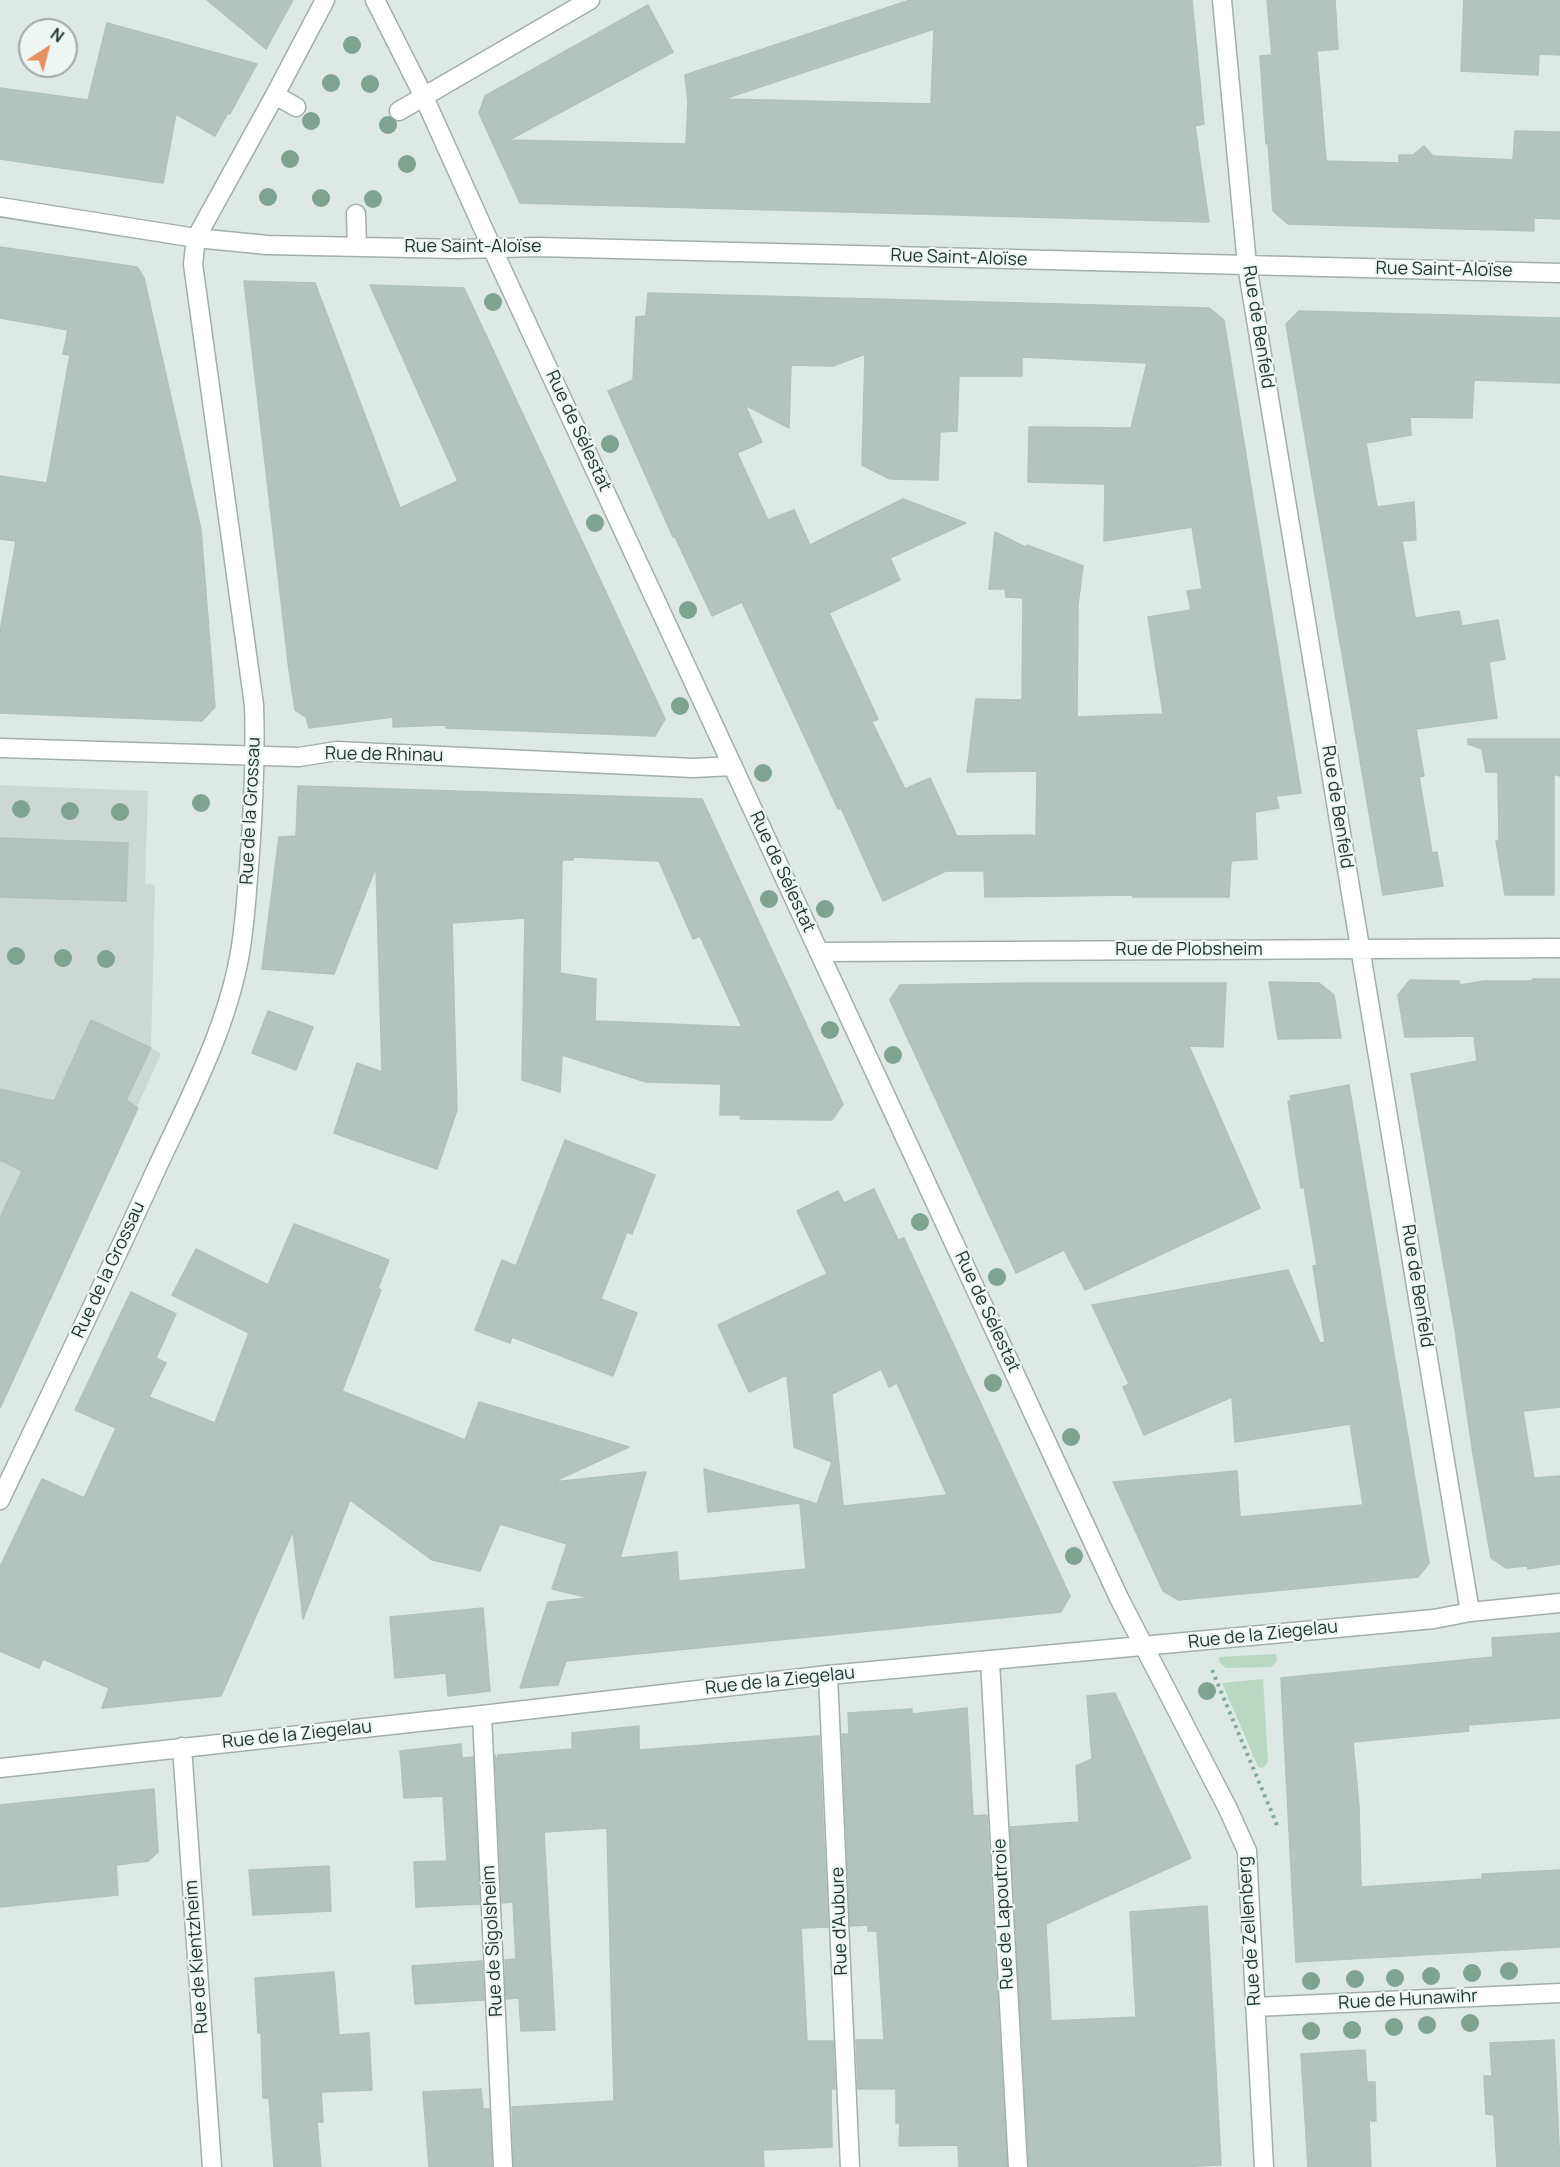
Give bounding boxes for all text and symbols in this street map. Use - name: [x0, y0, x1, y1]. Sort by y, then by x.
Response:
- north arrow: [18, 18, 78, 78]
- text: N: [46, 23, 69, 47]
- street label: Rue Saint-Aloïse: [405, 236, 541, 258]
- street label: Rue Saint-Aloïse: [890, 245, 1028, 271]
- street label: Rue Saint-Aloïse: [1375, 258, 1513, 282]
- street label: Rue de Benfeld: [1238, 264, 1278, 390]
- street label: Rue de Sélestat: [540, 367, 616, 495]
- street label: Rue de la Grossau: [236, 737, 266, 885]
- street label: Rue de Rhinau: [325, 743, 443, 767]
- street label: Rue de Benfeld: [1317, 744, 1357, 870]
- street label: Rue de Sélestat: [744, 808, 820, 936]
- street label: Rue de Plobsheim: [1115, 939, 1263, 961]
- street label: Rue de la Grossau: [68, 1198, 150, 1342]
- street label: Rue de Benfeld: [1397, 1223, 1437, 1349]
- street label: Rue de Sélestat: [949, 1248, 1025, 1376]
- street label: Rue de la Ziegelau: [1187, 1616, 1339, 1654]
- street label: Rue de la Ziegelau: [704, 1662, 856, 1700]
- street label: Rue de la Ziegelau: [221, 1716, 373, 1754]
- street label: Rue de Lapoutroie: [989, 1838, 1019, 1990]
- street label: Rue de Zellenberg: [1234, 1856, 1266, 2006]
- street label: Rue de Sigolsheim: [478, 1865, 508, 2017]
- street label: Rue d'Aubure: [827, 1866, 853, 1976]
- street label: Rue de Kientzheim: [181, 1879, 213, 2035]
- street label: Rue de Hunawihr: [1338, 1986, 1478, 2014]

